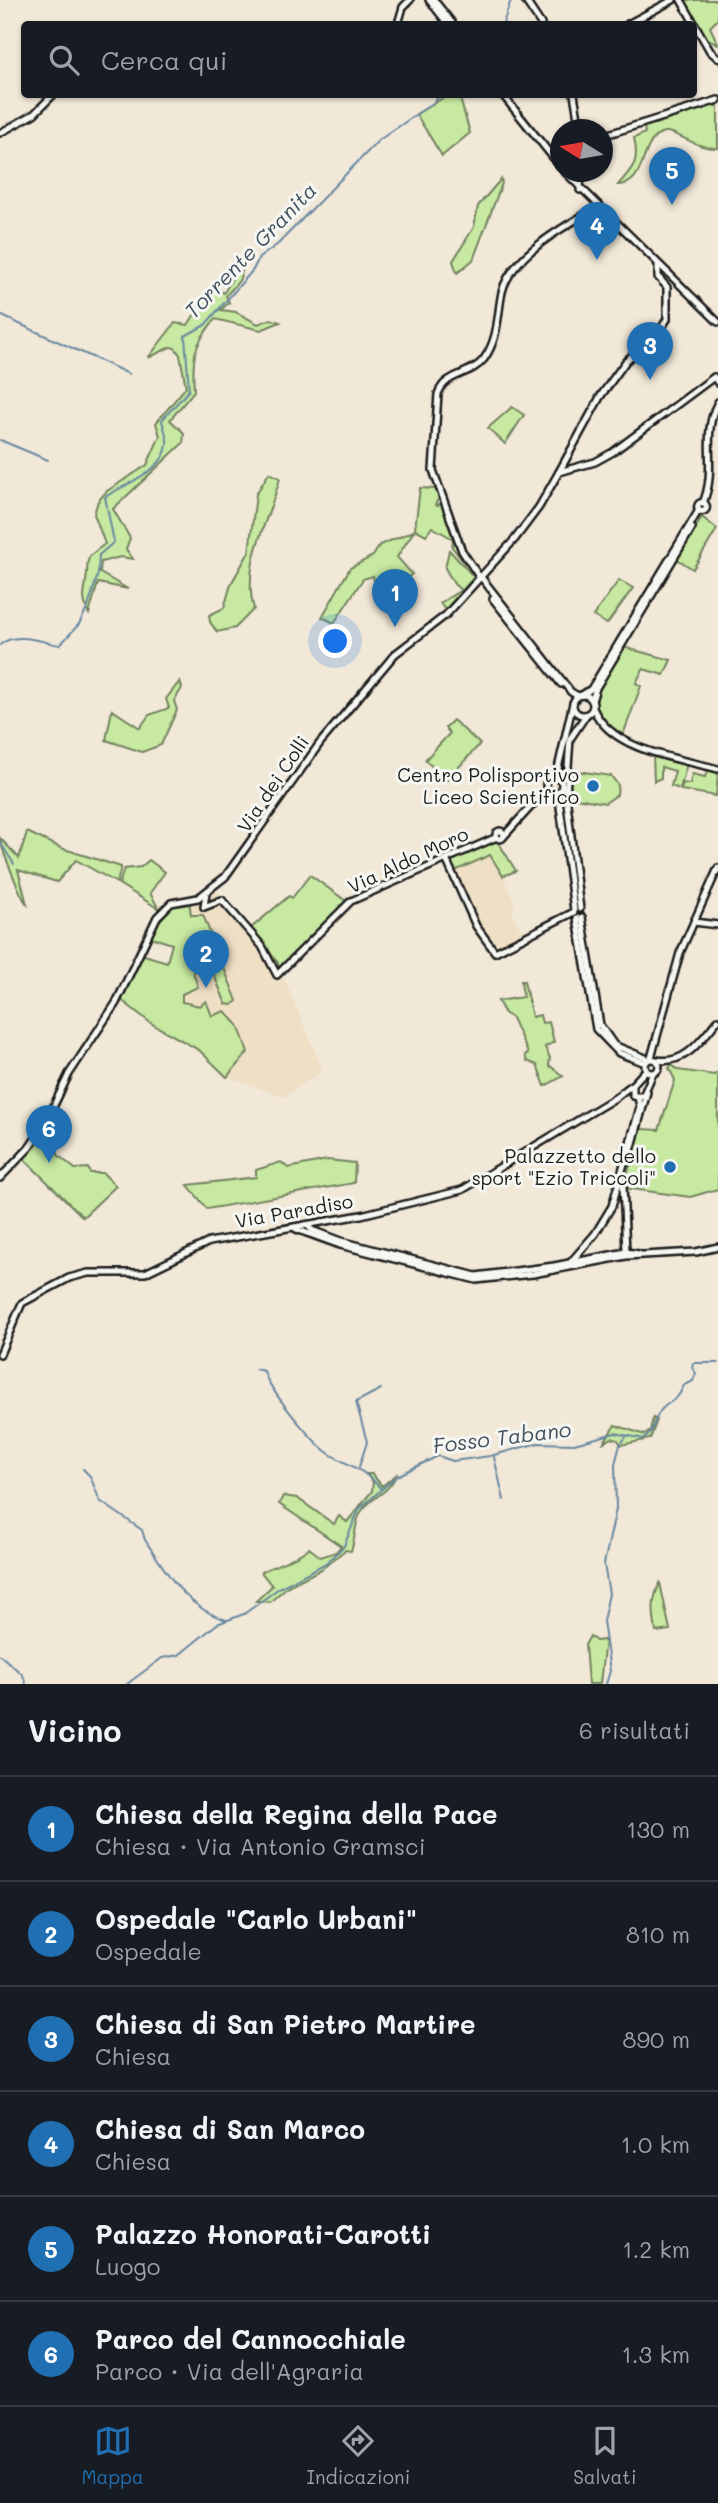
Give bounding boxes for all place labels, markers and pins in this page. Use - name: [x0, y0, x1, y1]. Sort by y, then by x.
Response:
- pin: 5: [649, 147, 695, 205]
- pin: 4: [574, 202, 620, 260]
- pin: 3: [627, 322, 673, 380]
- pin: 1: [372, 569, 418, 627]
- place label: Centro Polisportivo Liceo Scientifico: [397, 762, 579, 809]
- marker: Centro Polisportivo Liceo Scientifico: [585, 778, 601, 794]
- pin: 2: [183, 930, 229, 988]
- pin: 6: [26, 1105, 72, 1163]
- place label: Palazzetto dello sport "Ezio Triccoli": [472, 1143, 656, 1190]
- marker: Palazzetto dello sport "Ezio Triccoli": [662, 1159, 678, 1175]

